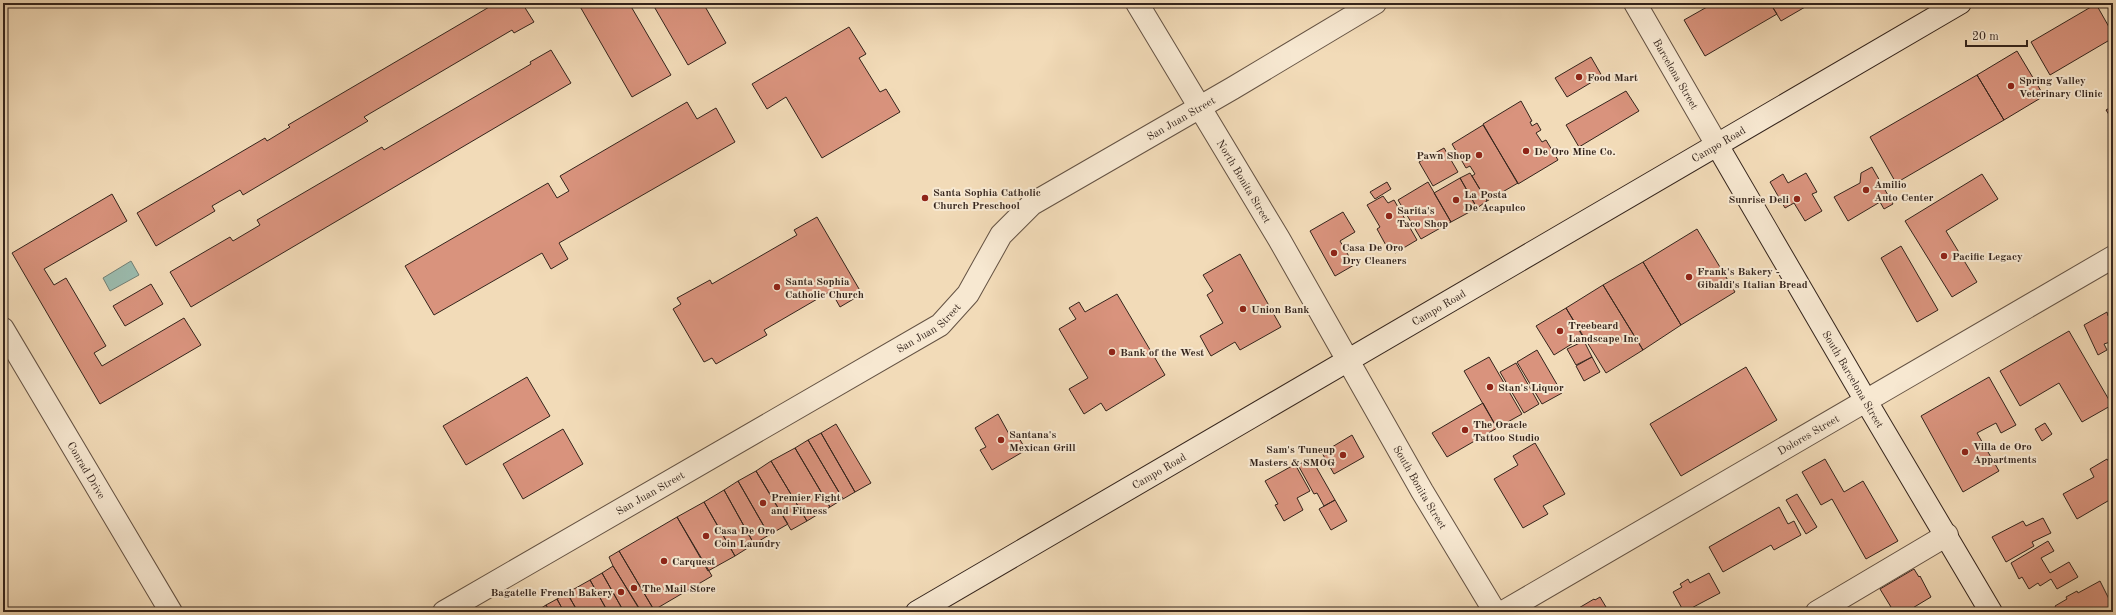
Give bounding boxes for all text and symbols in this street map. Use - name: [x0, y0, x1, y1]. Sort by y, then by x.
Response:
- scale bar: [1966, 22, 2027, 48]
- text: 20 m: [1972, 31, 1999, 43]
- street label: Barcelona Street: [1650, 38, 1699, 112]
- marker: Food Mart: [1574, 72, 1584, 82]
- place label: Food Mart: [1587, 73, 1638, 84]
- place label: Spring Valley Veterinary Clinic: [2019, 76, 2103, 100]
- marker: Spring Valley Veterinary Clinic: [2006, 81, 2016, 91]
- street label: San Juan Street: [1145, 95, 1218, 143]
- street label: Campo Road: [1690, 125, 1748, 165]
- street label: North Bonita Street: [1214, 138, 1272, 226]
- marker: De Oro Mine Co.: [1521, 146, 1531, 156]
- place label: De Oro Mine Co.: [1534, 147, 1615, 158]
- marker: Pawn Shop: [1474, 150, 1484, 160]
- place label: Pawn Shop: [1416, 151, 1471, 162]
- place label: Amilio Auto Center: [1874, 180, 1934, 204]
- marker: Amilio Auto Center: [1861, 185, 1871, 195]
- place label: Santa Sophia Catholic Church Preschool: [933, 188, 1041, 212]
- place label: La Posta De Acapulco: [1464, 190, 1526, 214]
- marker: Santa Sophia Catholic Church Preschool: [920, 193, 930, 203]
- marker: Sunrise Deli: [1792, 194, 1802, 204]
- marker: La Posta De Acapulco: [1451, 195, 1461, 205]
- place label: Sunrise Deli: [1729, 195, 1789, 206]
- place label: Sarita's Taco Shop: [1397, 206, 1448, 230]
- marker: Sarita's Taco Shop: [1384, 211, 1394, 221]
- place label: Casa De Oro Dry Cleaners: [1342, 243, 1407, 267]
- marker: Casa De Oro Dry Cleaners: [1329, 248, 1339, 258]
- marker: Pacific Legacy: [1939, 251, 1949, 261]
- place label: Pacific Legacy: [1952, 252, 2023, 263]
- place label: Frank's Bakery - Gibaldi's Italian Bread: [1697, 267, 1808, 291]
- marker: Frank's Bakery - Gibaldi's Italian Bread: [1684, 272, 1694, 282]
- place label: Santa Sophia Catholic Church: [785, 277, 864, 301]
- marker: Santa Sophia Catholic Church: [772, 282, 782, 292]
- street label: Campo Road: [1411, 289, 1468, 329]
- street label: San Juan Street: [895, 302, 964, 356]
- marker: Union Bank: [1238, 304, 1248, 314]
- place label: Union Bank: [1251, 305, 1310, 316]
- place label: Treebeard Landscape Inc: [1568, 321, 1639, 345]
- marker: Treebeard Landscape Inc: [1555, 326, 1565, 336]
- street label: South Barcelona Street: [1819, 329, 1885, 431]
- marker: Bank of the West: [1107, 347, 1117, 357]
- place label: Bank of the West: [1120, 348, 1204, 359]
- marker: Stan's Liquor: [1485, 382, 1495, 392]
- place label: Stan's Liquor: [1498, 383, 1564, 394]
- street label: Dolores Street: [1776, 414, 1842, 458]
- place label: The Oracle Tattoo Studio: [1473, 420, 1540, 444]
- marker: The Oracle Tattoo Studio: [1460, 425, 1470, 435]
- place label: Santana's Mexican Grill: [1009, 430, 1076, 454]
- marker: Santana's Mexican Grill: [996, 435, 1006, 445]
- street label: Conrad Drive: [64, 440, 107, 501]
- place label: Villa de Oro Appartments: [1973, 442, 2037, 466]
- street label: South Bonita Street: [1390, 444, 1448, 532]
- place label: Sam's Tuneup Masters & SMOG: [1249, 445, 1335, 469]
- marker: Villa de Oro Appartments: [1960, 447, 1970, 457]
- marker: Sam's Tuneup Masters & SMOG: [1338, 450, 1348, 460]
- street label: Campo Road: [1131, 452, 1189, 492]
- street label: San Juan Street: [615, 470, 687, 518]
- place label: Premier Fight and Fitness: [771, 493, 841, 517]
- marker: Premier Fight and Fitness: [758, 498, 768, 508]
- place label: Casa De Oro Coin Laundry: [714, 526, 781, 550]
- marker: Casa De Oro Coin Laundry: [701, 531, 711, 541]
- marker: Carquest: [659, 556, 669, 566]
- place label: Carquest: [672, 557, 715, 568]
- marker: The Mail Store: [629, 583, 639, 593]
- place label: The Mail Store: [642, 584, 716, 595]
- marker: Bagatelle French Bakery: [616, 587, 626, 597]
- place label: Bagatelle French Bakery: [491, 588, 613, 599]

